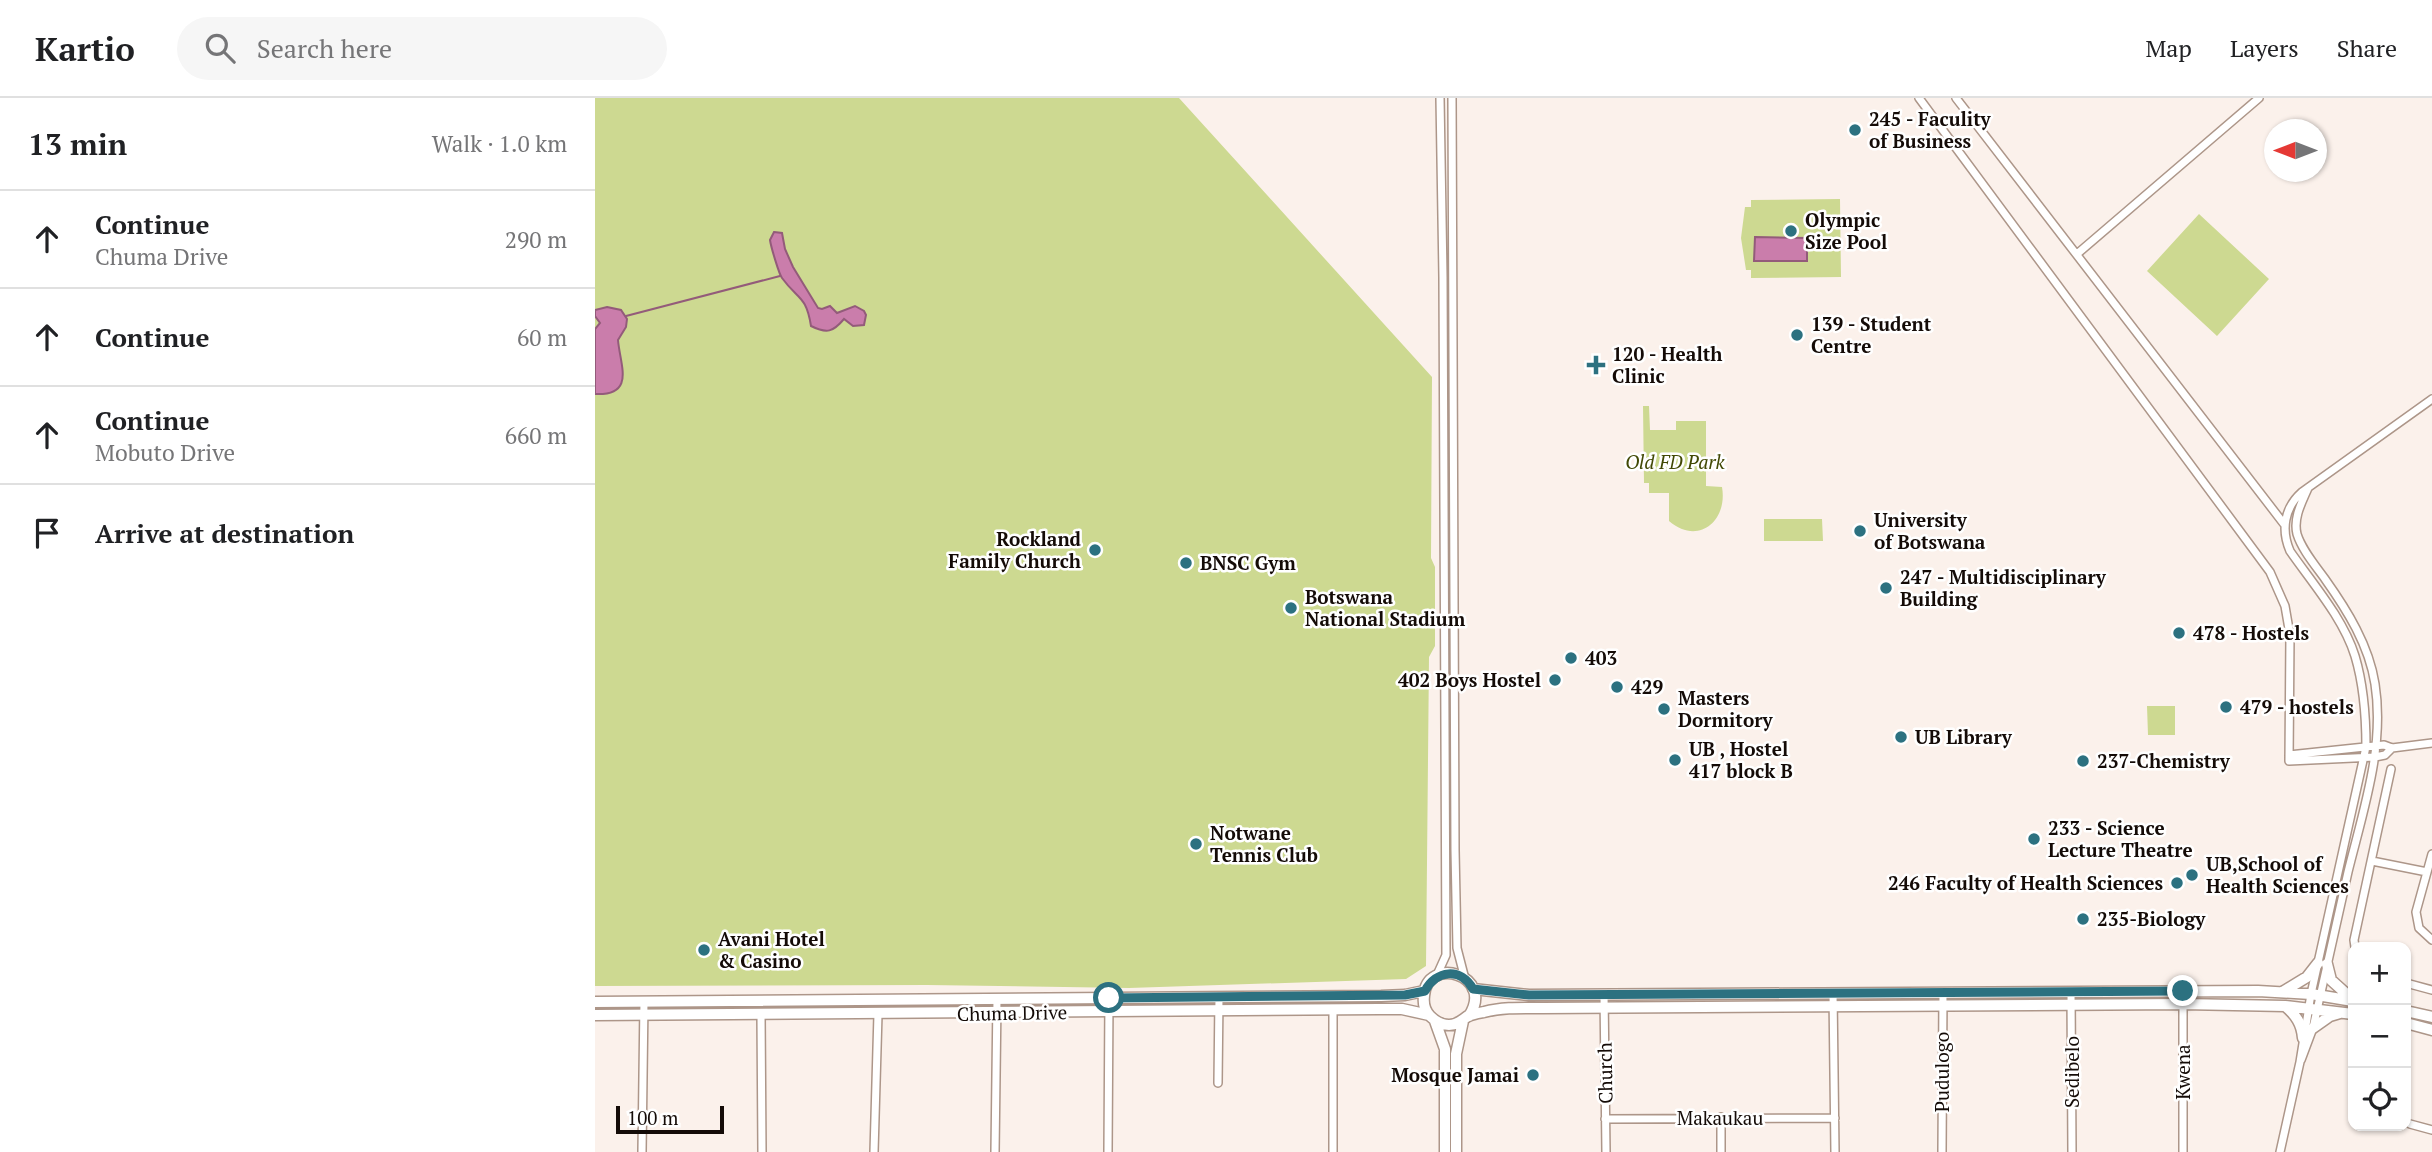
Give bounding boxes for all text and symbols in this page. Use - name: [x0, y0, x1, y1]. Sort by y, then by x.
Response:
- search box: [177, 17, 667, 80]
- text: Kartio: [35, 27, 135, 70]
- icon: search: [201, 29, 239, 67]
- text: Search here: [257, 31, 392, 65]
- text: Map: [2145, 32, 2192, 64]
- text: Layers: [2230, 32, 2299, 64]
- text: Share: [2337, 32, 2397, 64]
- place label: 245 - Faculity of Business: [1869, 106, 1992, 153]
- north arrow: [2264, 119, 2327, 182]
- marker: 245 - Faculity of Business: [1847, 122, 1863, 138]
- text: 13 min: [28, 124, 127, 164]
- text: Walk · 1.0 km: [432, 128, 567, 159]
- text: Continue: [95, 207, 209, 241]
- place label: Olympic Size Pool: [1805, 207, 1887, 254]
- icon: ahead: [28, 220, 66, 258]
- marker: Olympic Size Pool: [1783, 223, 1799, 239]
- text: 290 m: [505, 224, 567, 255]
- text: Chuma Drive: [95, 241, 228, 272]
- place label: 139 - Student Centre: [1811, 311, 1932, 358]
- icon: ahead: [28, 318, 66, 356]
- text: Continue: [95, 320, 209, 354]
- text: 60 m: [517, 322, 567, 353]
- marker: 139 - Student Centre: [1789, 327, 1805, 343]
- place label: 120 - Health Clinic: [1612, 341, 1722, 388]
- marker: 120 - Health Clinic: [1586, 355, 1606, 375]
- text: Continue: [95, 403, 209, 437]
- icon: ahead: [28, 416, 66, 454]
- text: 660 m: [505, 420, 567, 451]
- text: Mobuto Drive: [95, 437, 235, 468]
- park label: Old FD Park: [1625, 449, 1726, 474]
- place label: University of Botswana: [1874, 507, 1986, 554]
- icon: arrive: [28, 514, 66, 552]
- text: Arrive at destination: [95, 516, 354, 550]
- marker: University of Botswana: [1852, 523, 1868, 539]
- place label: Rockland Family Church: [948, 526, 1082, 573]
- marker: Rockland Family Church: [1087, 542, 1103, 558]
- place label: BNSC Gym: [1200, 550, 1296, 575]
- marker: BNSC Gym: [1178, 555, 1194, 571]
- place label: 247 - Multidisciplinary Building: [1900, 564, 2107, 611]
- marker: 247 - Multidisciplinary Building: [1878, 580, 1894, 596]
- place label: Botswana National Stadium: [1305, 584, 1466, 631]
- marker: Botswana National Stadium: [1283, 600, 1299, 616]
- place label: 478 - Hostels: [2193, 620, 2310, 645]
- marker: 478 - Hostels: [2171, 625, 2187, 641]
- place label: 403: [1585, 645, 1617, 670]
- marker: 403: [1563, 650, 1579, 666]
- place label: 402 Boys Hostel: [1398, 667, 1541, 692]
- marker: 402 Boys Hostel: [1547, 672, 1563, 688]
- place label: 429: [1631, 674, 1663, 699]
- marker: 429: [1609, 679, 1625, 695]
- place label: Masters Dormitory: [1678, 685, 1774, 732]
- place label: 479 - hostels: [2240, 694, 2354, 719]
- marker: 479 - hostels: [2218, 699, 2234, 715]
- marker: Masters Dormitory: [1656, 701, 1672, 717]
- place label: UB Library: [1915, 724, 2013, 749]
- marker: UB Library: [1893, 729, 1909, 745]
- place label: UB , Hostel 417 block B: [1689, 736, 1793, 783]
- place label: 237-Chemistry: [2097, 748, 2231, 773]
- marker: UB , Hostel 417 block B: [1667, 752, 1683, 768]
- marker: 237-Chemistry: [2075, 753, 2091, 769]
- place label: 233 - Science Lecture Theatre: [2048, 815, 2193, 862]
- place label: Notwane Tennis Club: [1210, 820, 1318, 867]
- marker: 233 - Science Lecture Theatre: [2026, 831, 2042, 847]
- marker: Notwane Tennis Club: [1188, 836, 1204, 852]
- place label: UB,School of Health Sciences: [2206, 851, 2349, 898]
- marker: UB,School of Health Sciences: [2184, 867, 2200, 883]
- place label: 246 Faculty of Health Sciences: [1888, 870, 2163, 895]
- marker: 246 Faculty of Health Sciences: [2169, 875, 2185, 891]
- place label: 235-Biology: [2097, 906, 2206, 931]
- marker: 235-Biology: [2075, 911, 2091, 927]
- place label: Avani Hotel & Casino: [718, 926, 825, 973]
- marker: Avani Hotel & Casino: [696, 942, 712, 958]
- map controls: [2348, 942, 2411, 1131]
- button: +: [2348, 942, 2411, 1005]
- route end: [2167, 975, 2198, 1006]
- route start: [1093, 982, 1124, 1013]
- street label: Chuma Drive: [957, 999, 1067, 1026]
- button: −: [2348, 1005, 2411, 1068]
- street label: Pudulogo: [1929, 1032, 1954, 1112]
- street label: Sedibelo: [2059, 1036, 2084, 1108]
- street label: Church: [1591, 1042, 1618, 1104]
- street label: Kwena: [2170, 1044, 2195, 1100]
- place label: Mosque Jamai: [1391, 1062, 1519, 1087]
- marker: Mosque Jamai: [1525, 1067, 1541, 1083]
- button: locate: [2348, 1068, 2411, 1131]
- scale bar: [616, 1103, 725, 1135]
- text: 100 m: [627, 1105, 678, 1130]
- street label: Makaukau: [1677, 1105, 1763, 1130]

